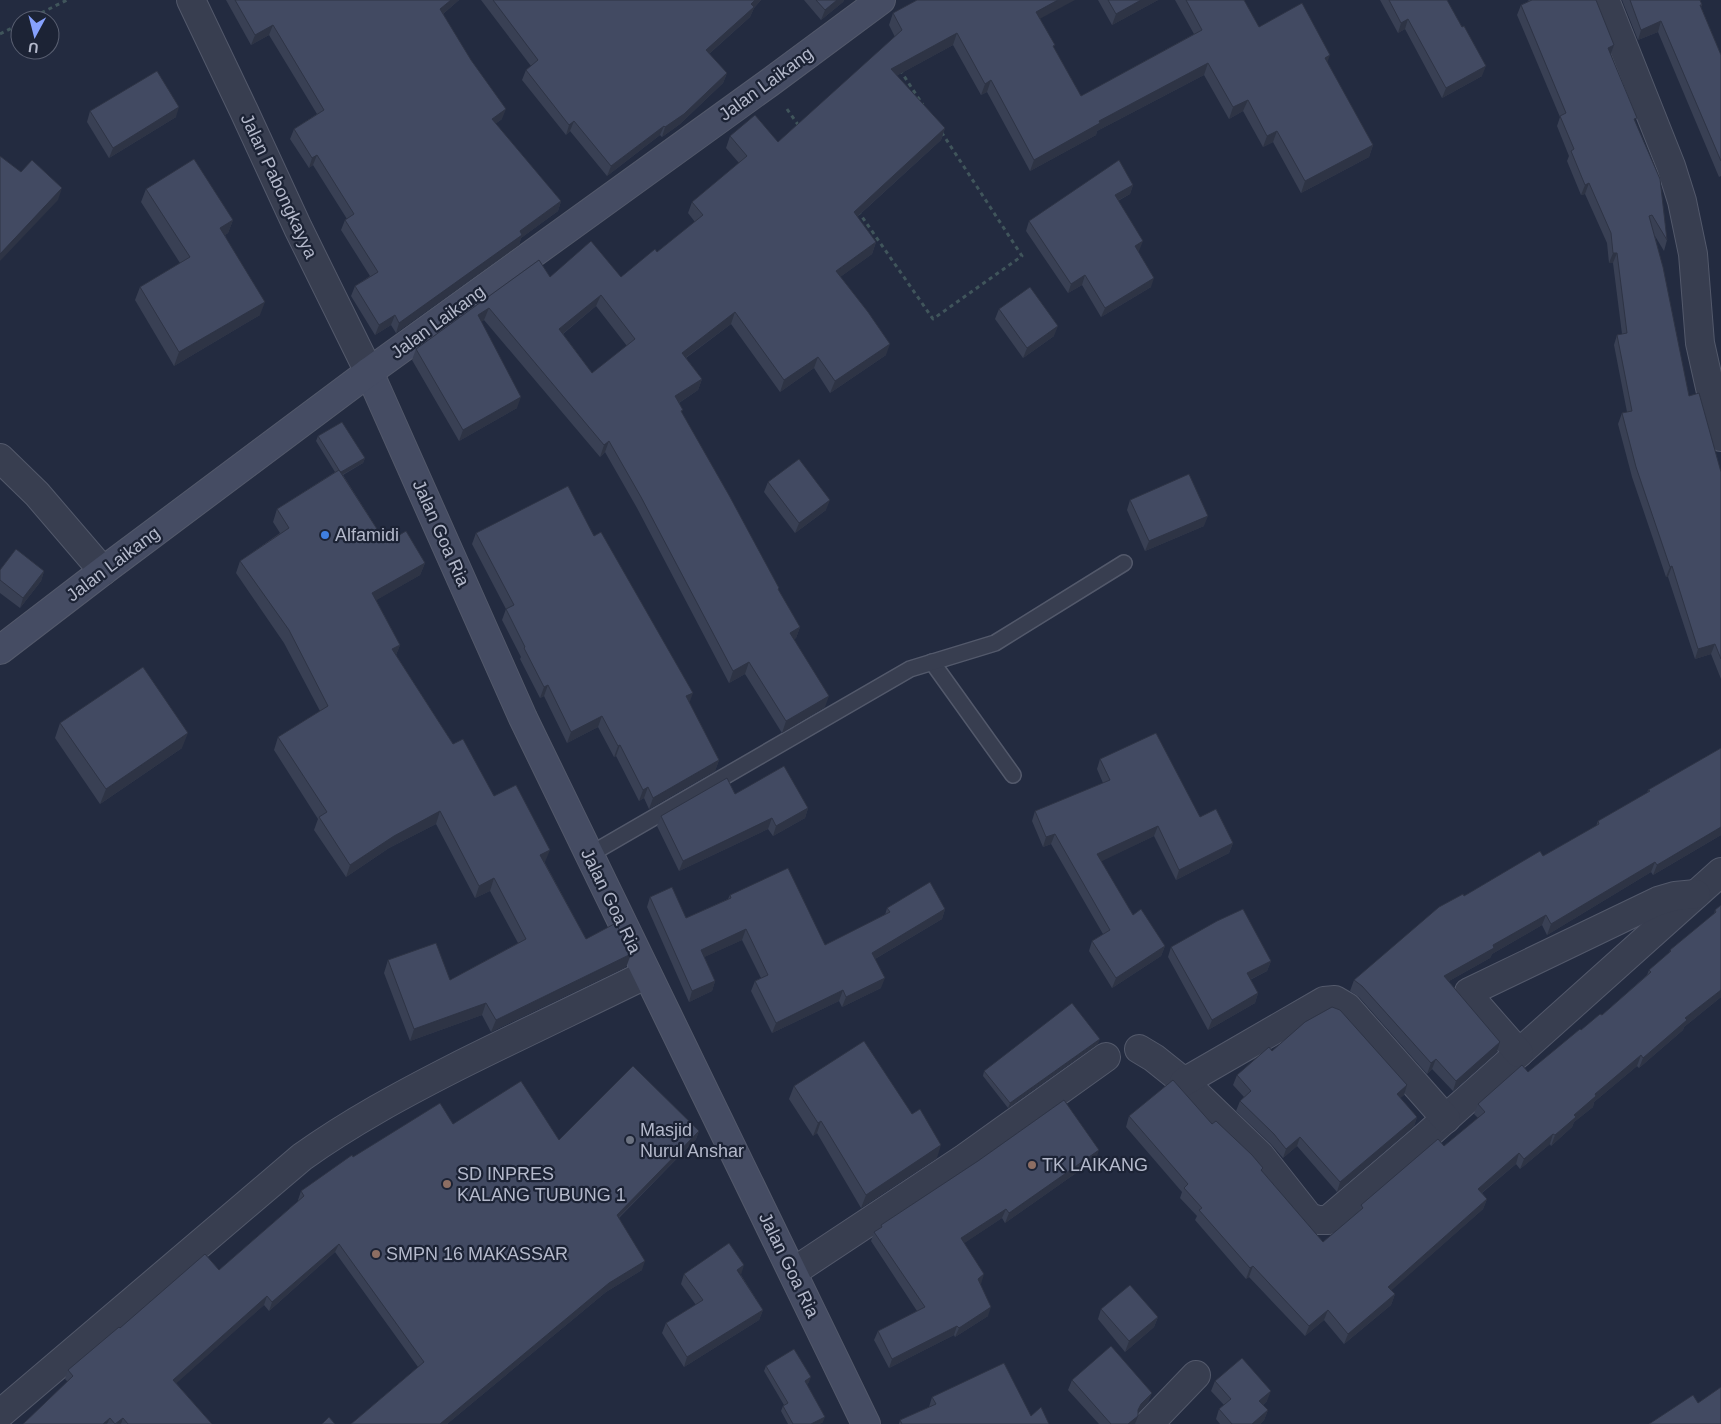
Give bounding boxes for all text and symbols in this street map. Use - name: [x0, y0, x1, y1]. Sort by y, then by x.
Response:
- north arrow: [10, 10, 60, 60]
- text: U: [27, 39, 39, 56]
- street label: Jalan Laikang: [715, 43, 817, 125]
- street label: Jalan Pabongkayya: [237, 111, 322, 262]
- street label: Jalan Laikang: [387, 281, 489, 363]
- street label: Jalan Goa Ria: [409, 477, 474, 590]
- street label: Jalan Laikang: [63, 523, 163, 605]
- place label: Alfamidi: [335, 525, 399, 545]
- marker: Alfamidi: [319, 529, 331, 541]
- street label: Jalan Goa Ria: [577, 845, 645, 958]
- place label: Masjid Nurul Anshar: [640, 1120, 744, 1161]
- marker: Masjid Nurul Anshar: [624, 1134, 636, 1146]
- place label: TK LAIKANG: [1042, 1155, 1148, 1175]
- marker: TK LAIKANG: [1026, 1159, 1038, 1171]
- place label: SD INPRES KALANG TUBUNG 1: [457, 1164, 626, 1205]
- marker: SD INPRES KALANG TUBUNG 1: [441, 1178, 453, 1190]
- street label: Jalan Goa Ria: [755, 1209, 823, 1322]
- place label: SMPN 16 MAKASSAR: [386, 1244, 568, 1264]
- marker: SMPN 16 MAKASSAR: [370, 1248, 382, 1260]

